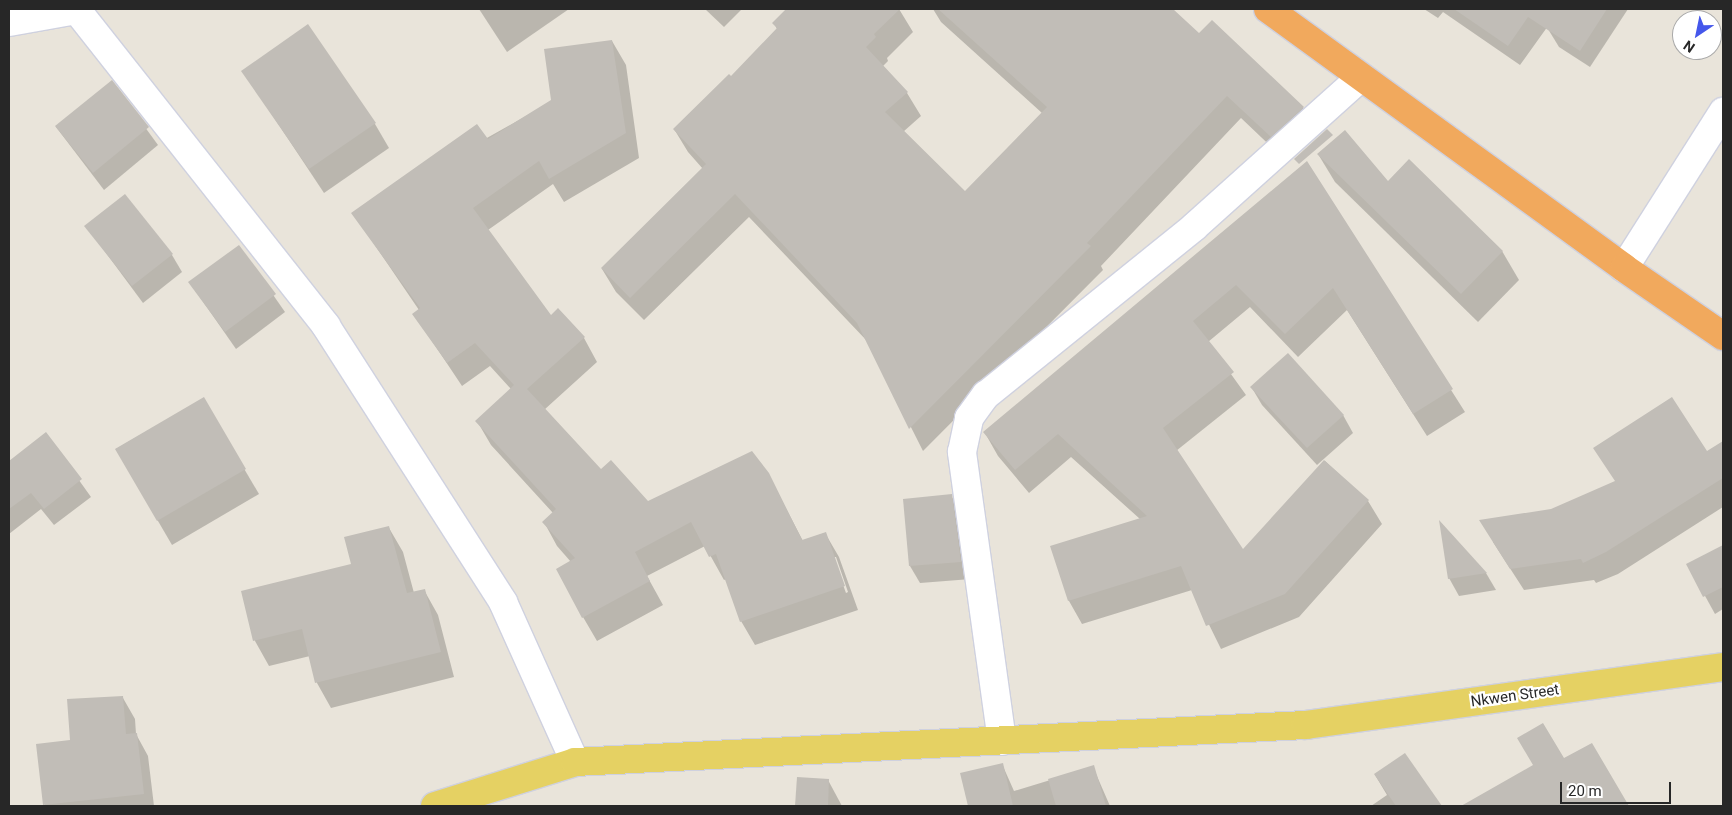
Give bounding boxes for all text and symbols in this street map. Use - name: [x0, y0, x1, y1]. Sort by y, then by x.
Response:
- north arrow: [1672, 10, 1722, 60]
- text: N: [1681, 37, 1698, 56]
- street label: Nkwen Street: [1470, 681, 1560, 711]
- scale bar: [1562, 772, 1673, 804]
- text: 20 m: [1568, 782, 1602, 800]

